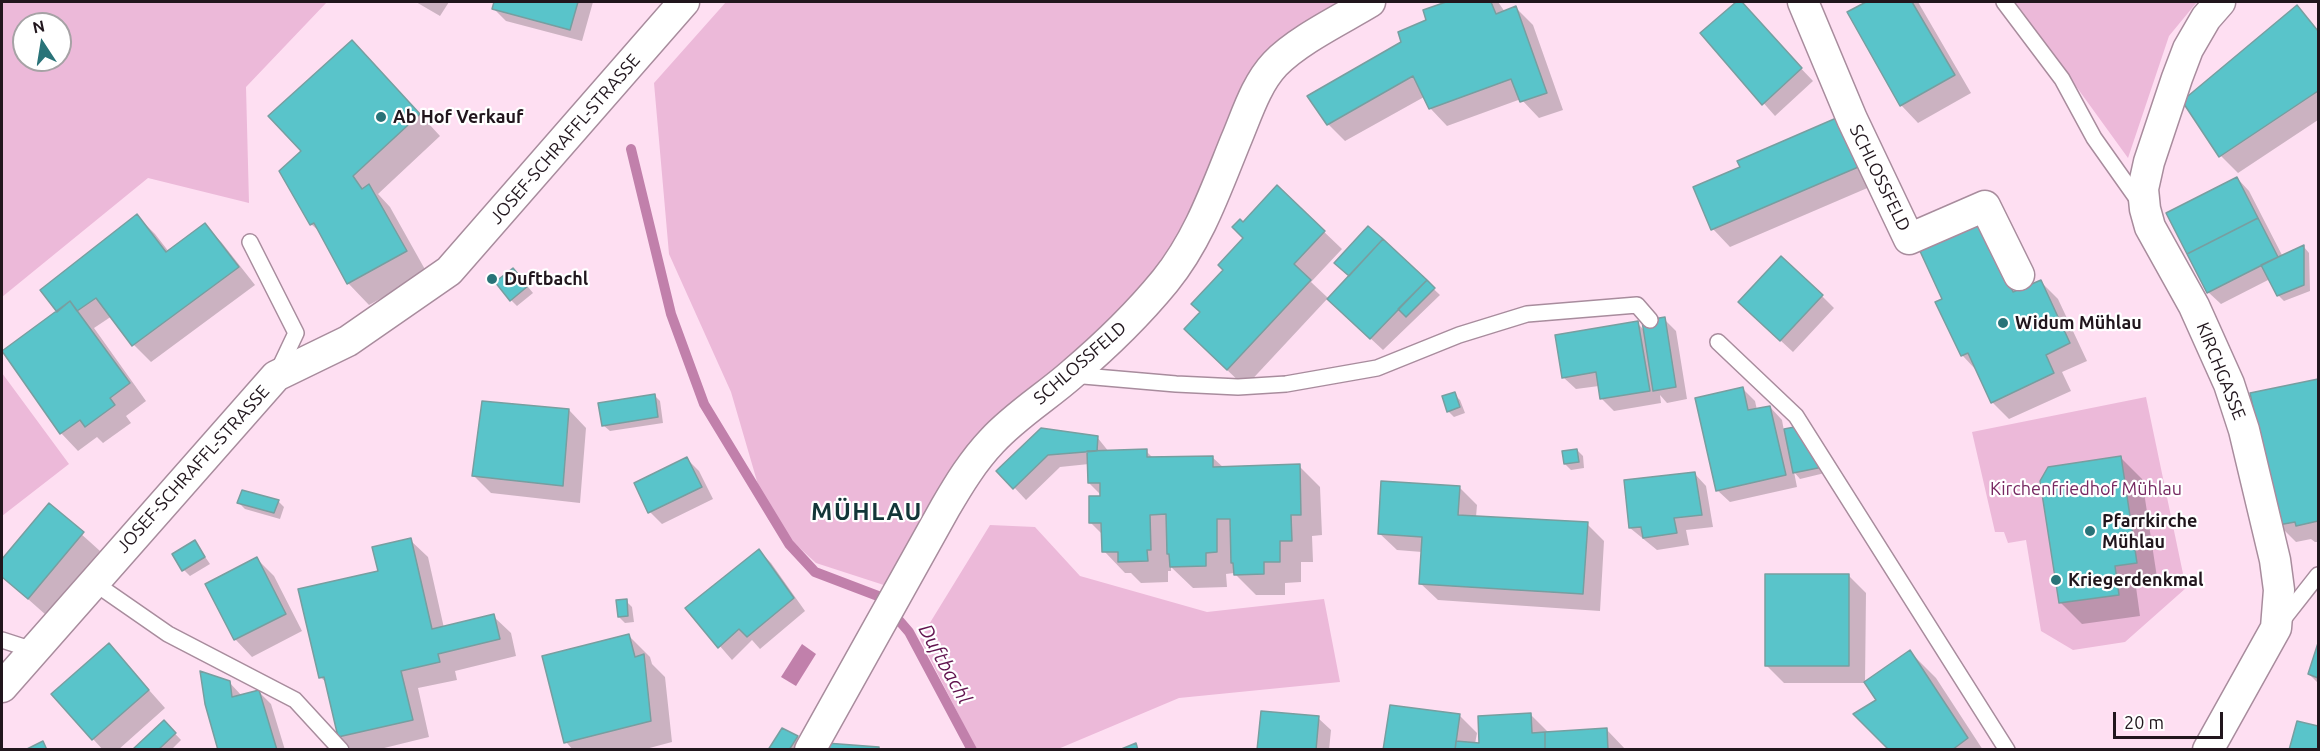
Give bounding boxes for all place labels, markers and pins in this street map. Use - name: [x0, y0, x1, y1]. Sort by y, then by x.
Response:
- place label: Ab Hof Verkauf: [393, 106, 523, 128]
- marker: Ab Hof Verkauf: [374, 110, 388, 124]
- place label: Duftbachl: [504, 268, 588, 290]
- marker: Duftbachl: [485, 272, 499, 286]
- place label: Widum Mühlau: [2015, 312, 2142, 334]
- marker: Widum Mühlau: [1996, 316, 2010, 330]
- place label: Pfarrkirche Mühlau: [2102, 510, 2197, 552]
- marker: Pfarrkirche Mühlau: [2083, 524, 2097, 538]
- place label: Kriegerdenkmal: [2068, 569, 2203, 591]
- marker: Kriegerdenkmal: [2049, 573, 2063, 587]

